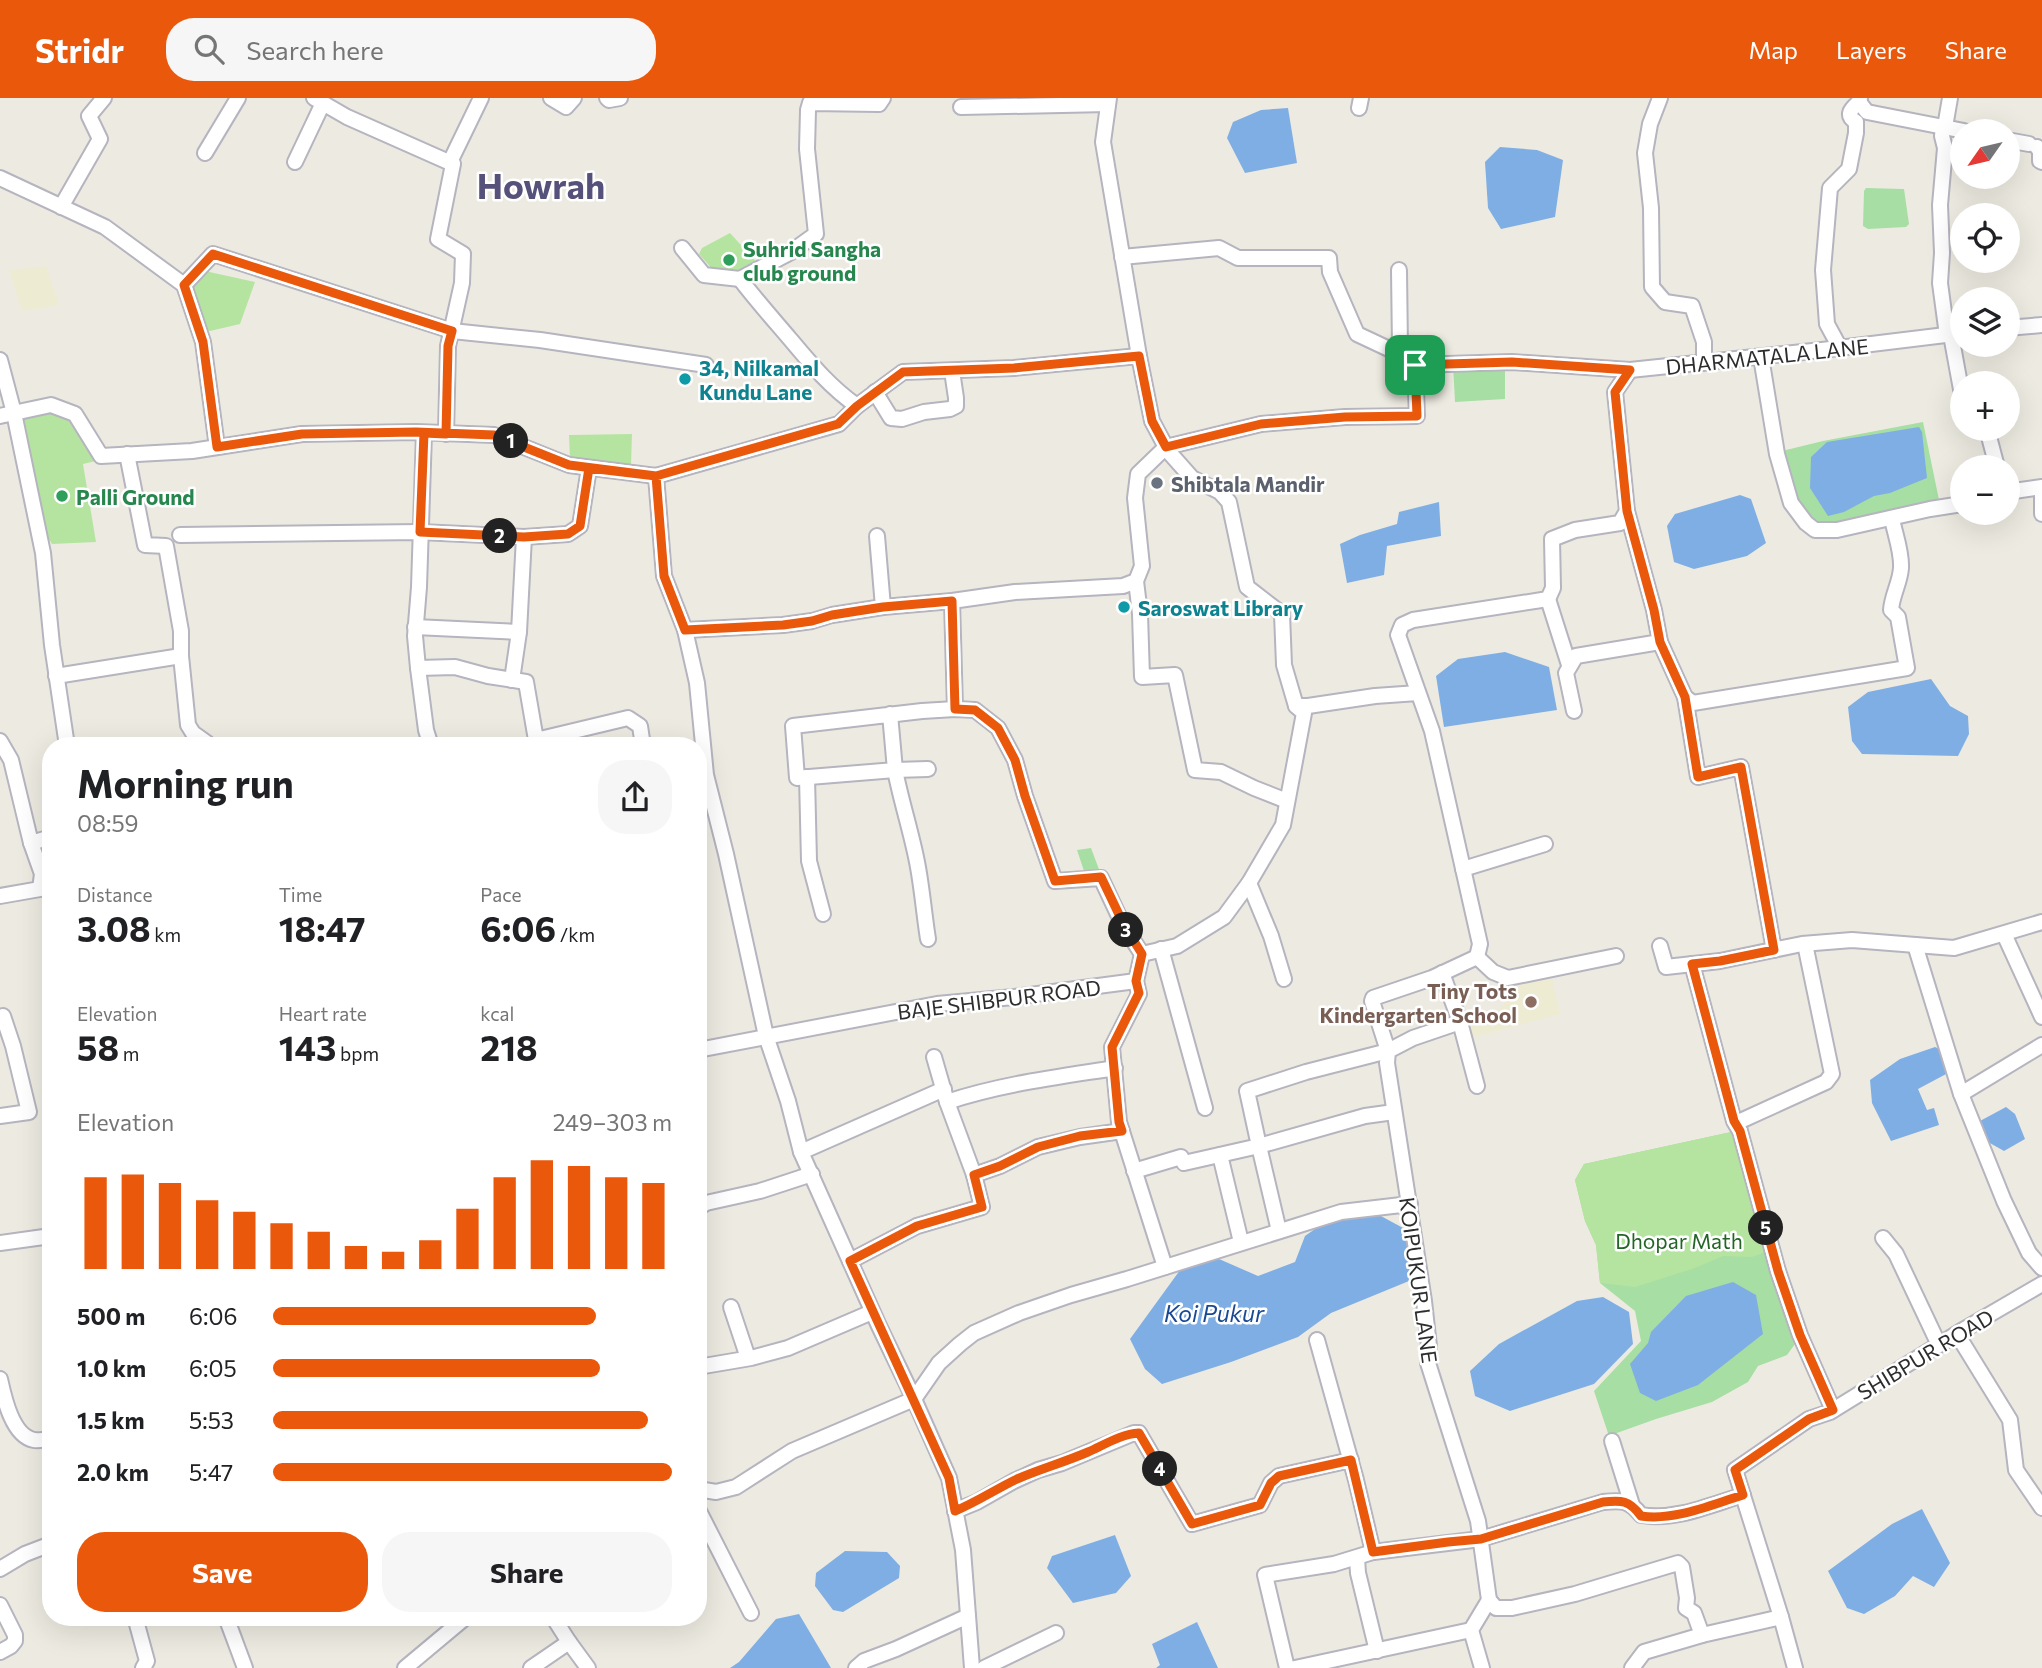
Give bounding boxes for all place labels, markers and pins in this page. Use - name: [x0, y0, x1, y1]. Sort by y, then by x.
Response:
- place label: Suhrid Sangha club ground: [743, 236, 881, 285]
- marker: Suhrid Sangha club ground: [721, 252, 737, 268]
- pin: [1385, 335, 1445, 395]
- place label: 34, Nilkamal Kundu Lane: [699, 355, 819, 404]
- marker: 34, Nilkamal Kundu Lane: [677, 371, 693, 387]
- pin: 1: [494, 424, 528, 458]
- place label: Shibtala Mandir: [1171, 471, 1325, 496]
- marker: Shibtala Mandir: [1149, 475, 1165, 491]
- place label: Palli Ground: [76, 484, 195, 509]
- marker: Palli Ground: [54, 488, 70, 504]
- pin: 2: [482, 518, 518, 554]
- place label: Saroswat Library: [1138, 595, 1304, 620]
- marker: Saroswat Library: [1116, 599, 1132, 615]
- pin: 3: [1108, 912, 1144, 948]
- place label: Tiny Tots Kindergarten School: [1319, 978, 1517, 1027]
- marker: Tiny Tots Kindergarten School: [1523, 994, 1539, 1010]
- pin: 5: [1748, 1210, 1784, 1246]
- pin: 4: [1142, 1452, 1178, 1486]

